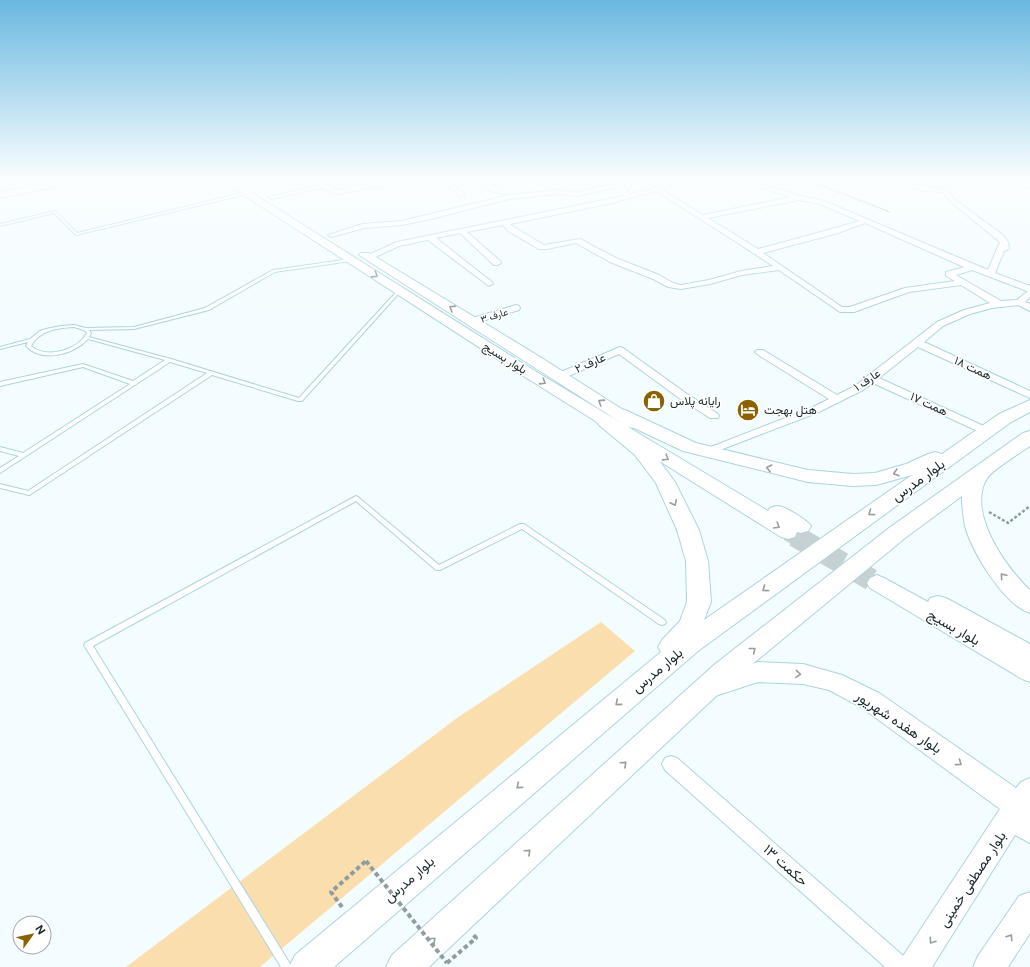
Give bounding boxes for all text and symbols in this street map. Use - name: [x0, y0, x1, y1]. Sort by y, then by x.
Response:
- one-way arrow: [370, 271, 377, 278]
- street label: عارف ۳: [479, 305, 510, 326]
- one-way arrow: [449, 306, 456, 313]
- street label: بلوار بسیج: [479, 339, 530, 379]
- street label: عارف ۲: [572, 350, 608, 377]
- street label: همت ۱۸: [952, 353, 994, 383]
- street label: عارف ۱: [851, 366, 884, 395]
- one-way arrow: [539, 378, 546, 385]
- shop icon: رایانه پلاس: [641, 388, 667, 414]
- street label: همت ۱۷: [908, 389, 950, 419]
- place label: رایانه پلاس: [670, 394, 721, 409]
- hotel icon: هتل بهجت: [735, 397, 761, 423]
- one-way arrow: [598, 400, 605, 407]
- place label: هتل بهجت: [764, 403, 817, 418]
- one-way arrow: [662, 454, 669, 461]
- street label: بلوار مدرس: [888, 455, 948, 505]
- one-way arrow: [765, 464, 772, 472]
- one-way arrow: [893, 468, 900, 477]
- one-way arrow: [670, 498, 677, 506]
- one-way arrow: [868, 509, 875, 516]
- one-way arrow: [773, 521, 780, 528]
- one-way arrow: [1001, 573, 1008, 581]
- one-way arrow: [762, 584, 769, 592]
- street label: بلوار بسیج: [924, 606, 983, 651]
- street label: بلوار مدرس: [628, 644, 686, 697]
- one-way arrow: [748, 647, 755, 654]
- one-way arrow: [795, 669, 801, 678]
- street label: بلوار هفده شهریور: [852, 687, 945, 757]
- one-way arrow: [615, 698, 623, 705]
- one-way arrow: [955, 758, 962, 765]
- one-way arrow: [619, 761, 627, 769]
- one-way arrow: [516, 782, 523, 789]
- street label: بلوار مصطفی خمینی: [935, 828, 1010, 930]
- street label: حکمت ۱۳: [760, 841, 812, 889]
- one-way arrow: [523, 849, 531, 856]
- street label: بلوار مدرس: [381, 853, 438, 906]
- north arrow: [12, 915, 52, 955]
- text: N: [33, 923, 48, 936]
- one-way arrow: [1005, 934, 1013, 941]
- one-way arrow: [929, 937, 937, 944]
- one-way arrow: [428, 938, 436, 945]

